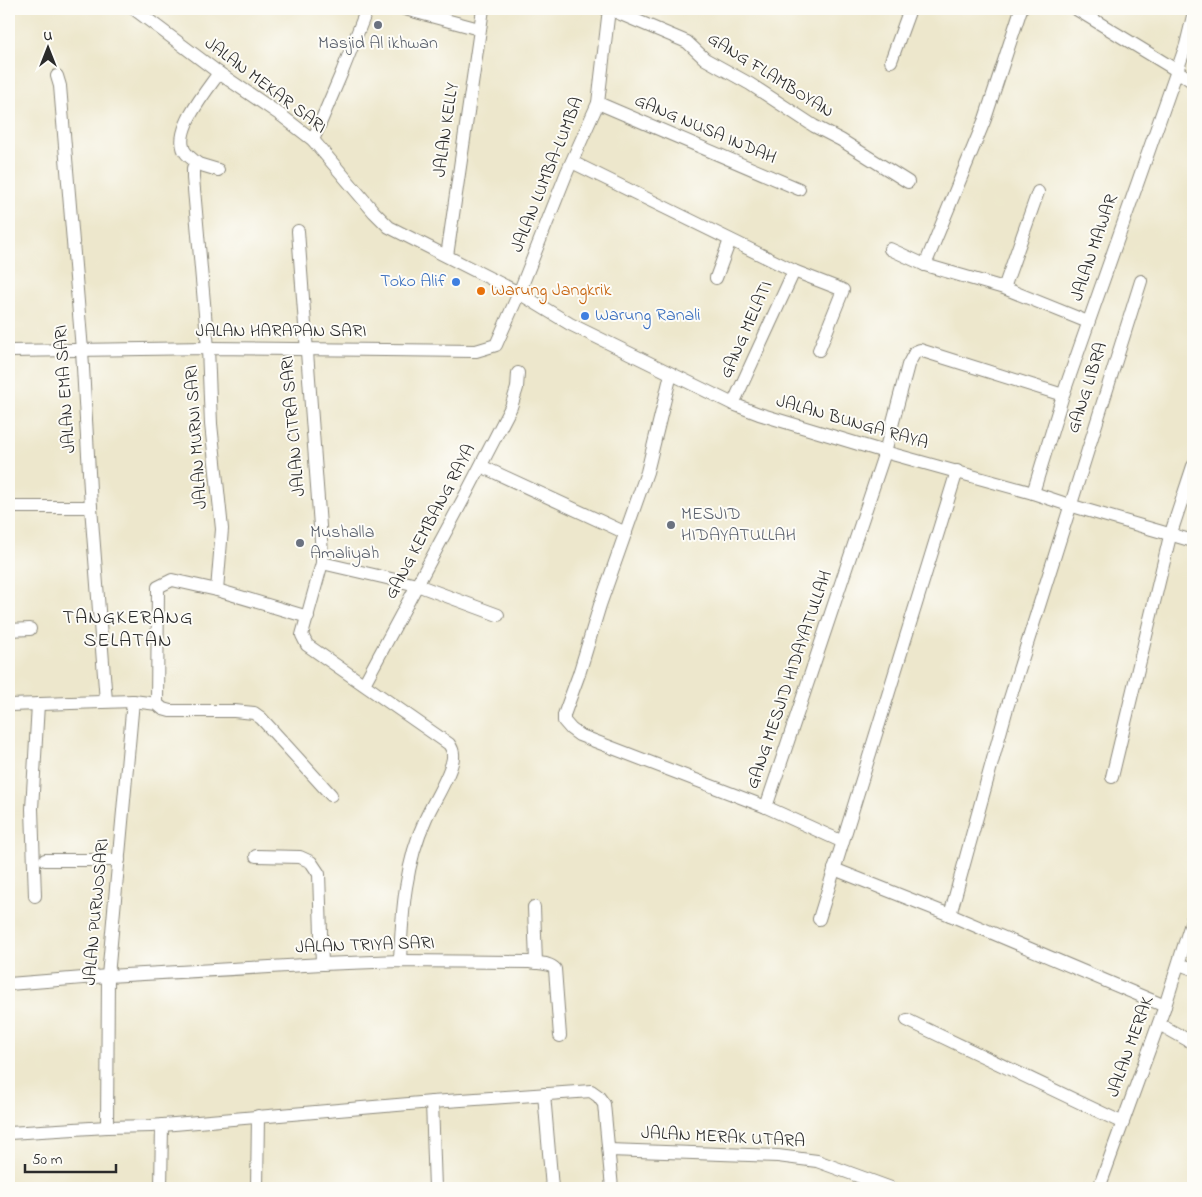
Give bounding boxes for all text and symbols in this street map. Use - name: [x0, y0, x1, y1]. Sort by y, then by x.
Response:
- marker: Masjid Al ikhwan: [372, 19, 384, 31]
- north arrow: [22, 22, 72, 72]
- text: U: [44, 26, 53, 47]
- street label: GANG FLAMBOYAN: [702, 27, 838, 125]
- street label: JALAN MEKAR SARI: [198, 31, 332, 141]
- place label: Masjid Al ikhwan: [318, 31, 438, 57]
- street label: JALAN KELLY: [427, 80, 467, 179]
- street label: GANG NUSA INDAH: [630, 88, 780, 172]
- street label: JALAN LUMBA-LUMBA: [505, 93, 591, 257]
- street label: JALAN MAWAR: [1065, 191, 1125, 305]
- place label: Toko Alif: [380, 269, 447, 295]
- marker: Toko Alif: [450, 276, 462, 288]
- street label: GANG MELATI: [714, 277, 780, 383]
- place label: Warung Jangkrik: [491, 278, 611, 305]
- marker: Warung Jangkrik: [475, 285, 487, 297]
- place label: Warung Ranali: [595, 303, 701, 330]
- marker: Warung Ranali: [579, 310, 591, 322]
- street label: JALAN HARAPAN SARI: [196, 319, 366, 345]
- street label: JALAN EMA SARI: [49, 324, 83, 454]
- street label: GANG LIBRA: [1061, 339, 1115, 437]
- street label: JALAN CITRA SARI: [275, 355, 313, 497]
- street label: JALAN MURNI SARI: [179, 364, 215, 510]
- street label: JALAN BUNGA RAYA: [773, 389, 931, 457]
- street label: GANG KEMBANG RAYA: [379, 440, 483, 604]
- place label: MESJID HIDAYATULLAH: [681, 502, 796, 549]
- marker: MESJID HIDAYATULLAH: [665, 519, 677, 531]
- place label: Mushalla Amaliyah: [310, 520, 379, 567]
- marker: Mushalla Amaliyah: [294, 537, 306, 549]
- street label: GANG MESJID HIDAYATULLAH: [740, 567, 840, 793]
- district label: TANGKERANG SELATAN: [62, 604, 194, 656]
- street label: JALAN PURWOSARI: [78, 837, 116, 987]
- street label: JALAN TRIYA SARI: [295, 931, 435, 961]
- street label: JALAN MERAK: [1101, 993, 1161, 1101]
- street label: JALAN MERAK UTARA: [640, 1121, 806, 1155]
- scale bar: [25, 1142, 116, 1174]
- text: 50 m: [32, 1149, 63, 1171]

